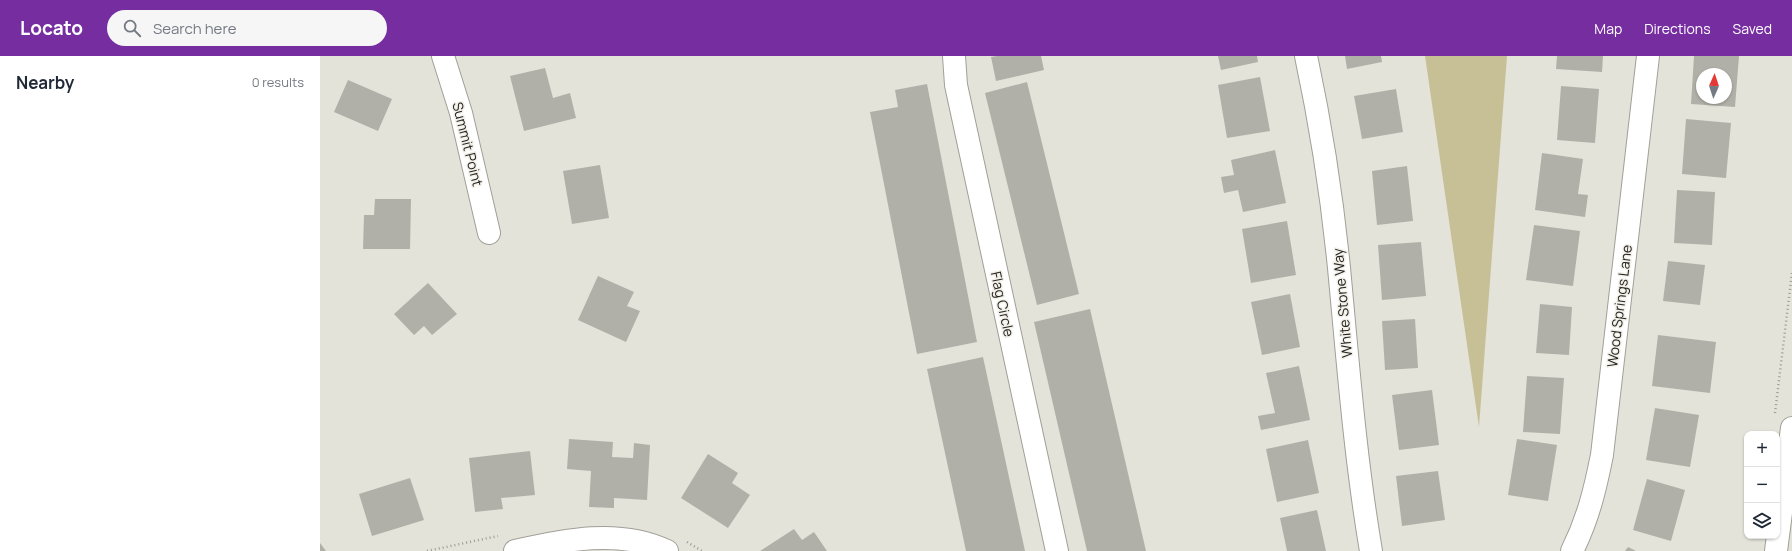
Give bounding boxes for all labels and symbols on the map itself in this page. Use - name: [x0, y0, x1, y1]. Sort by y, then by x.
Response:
- north arrow: [1696, 68, 1732, 104]
- street label: Summit Point: [448, 100, 488, 189]
- street label: Wood Springs Lane: [1602, 244, 1636, 368]
- street label: White Stone Way: [1328, 247, 1356, 358]
- street label: Flag Circle: [987, 270, 1019, 338]

